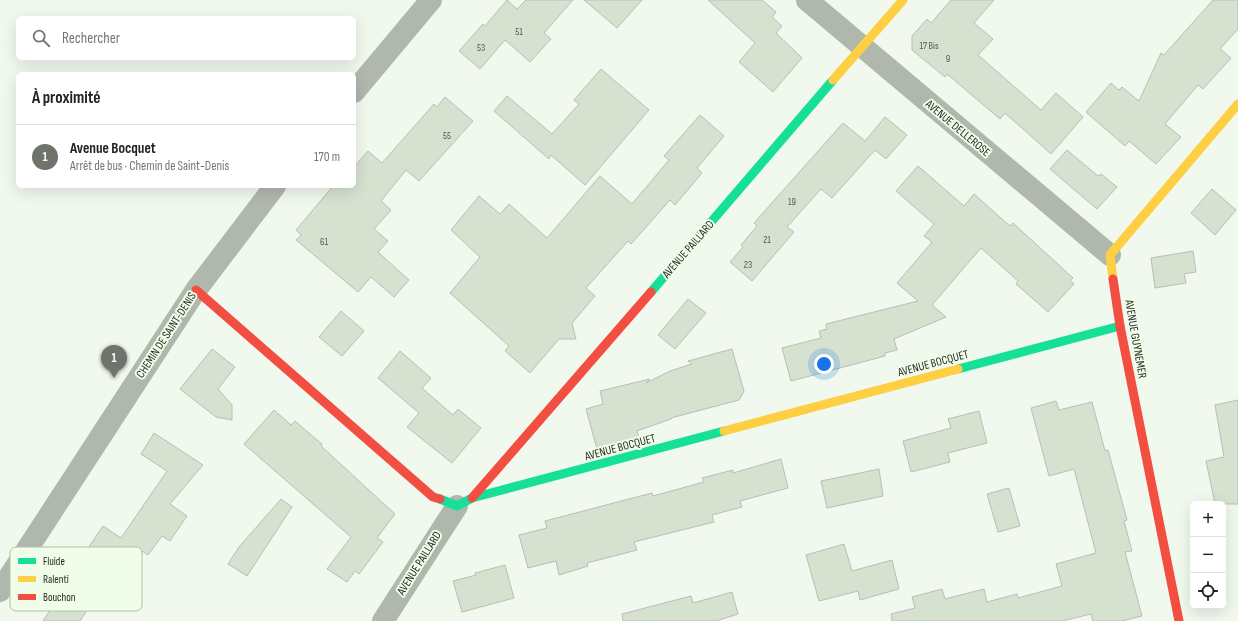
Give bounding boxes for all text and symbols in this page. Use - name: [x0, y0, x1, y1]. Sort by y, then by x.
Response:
- search box: [16, 16, 356, 60]
- house number: 51: [515, 26, 523, 38]
- icon: search: [30, 27, 52, 49]
- text: Rechercher: [62, 29, 120, 48]
- house number: 17 Bis: [920, 40, 939, 52]
- house number: 53: [477, 42, 485, 54]
- house number: 9: [946, 53, 950, 65]
- text: À proximité: [32, 88, 100, 108]
- street label: AVENUE DELLEROSE: [921, 96, 993, 160]
- house number: 55: [443, 130, 451, 142]
- text: Avenue Bocquet: [70, 139, 156, 158]
- text: 1: [42, 149, 48, 165]
- text: 170 m: [314, 149, 340, 165]
- text: Arrêt de bus · Chemin de Saint-Denis: [70, 158, 229, 174]
- house number: 19: [788, 196, 796, 208]
- street label: AVENUE PAILLARD: [658, 217, 718, 282]
- house number: 21: [763, 234, 771, 246]
- house number: 61: [320, 236, 328, 248]
- house number: 23: [744, 259, 752, 271]
- street label: CHEMIN DE SAINT-DENIS: [133, 290, 200, 381]
- street label: AVENUE GUYNEMER: [1121, 298, 1150, 380]
- pin: 1: [101, 345, 127, 378]
- street label: AVENUE BOCQUET: [895, 347, 970, 380]
- your location: [814, 354, 834, 374]
- street label: AVENUE BOCQUET: [582, 431, 657, 464]
- map controls: [1190, 501, 1226, 609]
- button: +: [1190, 501, 1226, 537]
- street label: AVENUE PAILLARD: [393, 529, 445, 599]
- button: −: [1190, 537, 1226, 573]
- legend: [10, 547, 142, 611]
- text: Fluide: [43, 555, 65, 568]
- text: Ralenti: [43, 573, 69, 586]
- button: locate: [1190, 573, 1226, 609]
- text: Bouchon: [43, 591, 76, 604]

